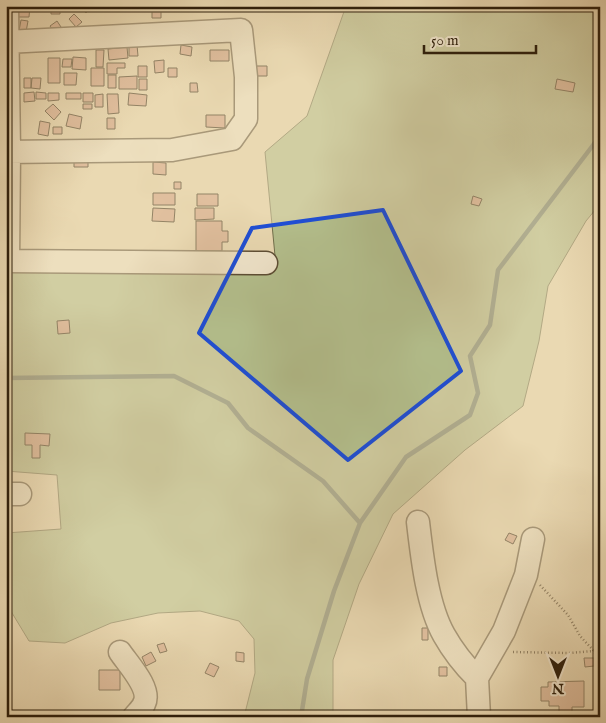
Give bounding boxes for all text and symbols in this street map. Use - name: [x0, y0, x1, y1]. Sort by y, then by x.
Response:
- scale bar: [424, 22, 536, 54]
- text: 50 m: [431, 31, 459, 50]
- north arrow: [534, 650, 584, 700]
- text: N: [552, 679, 565, 697]

